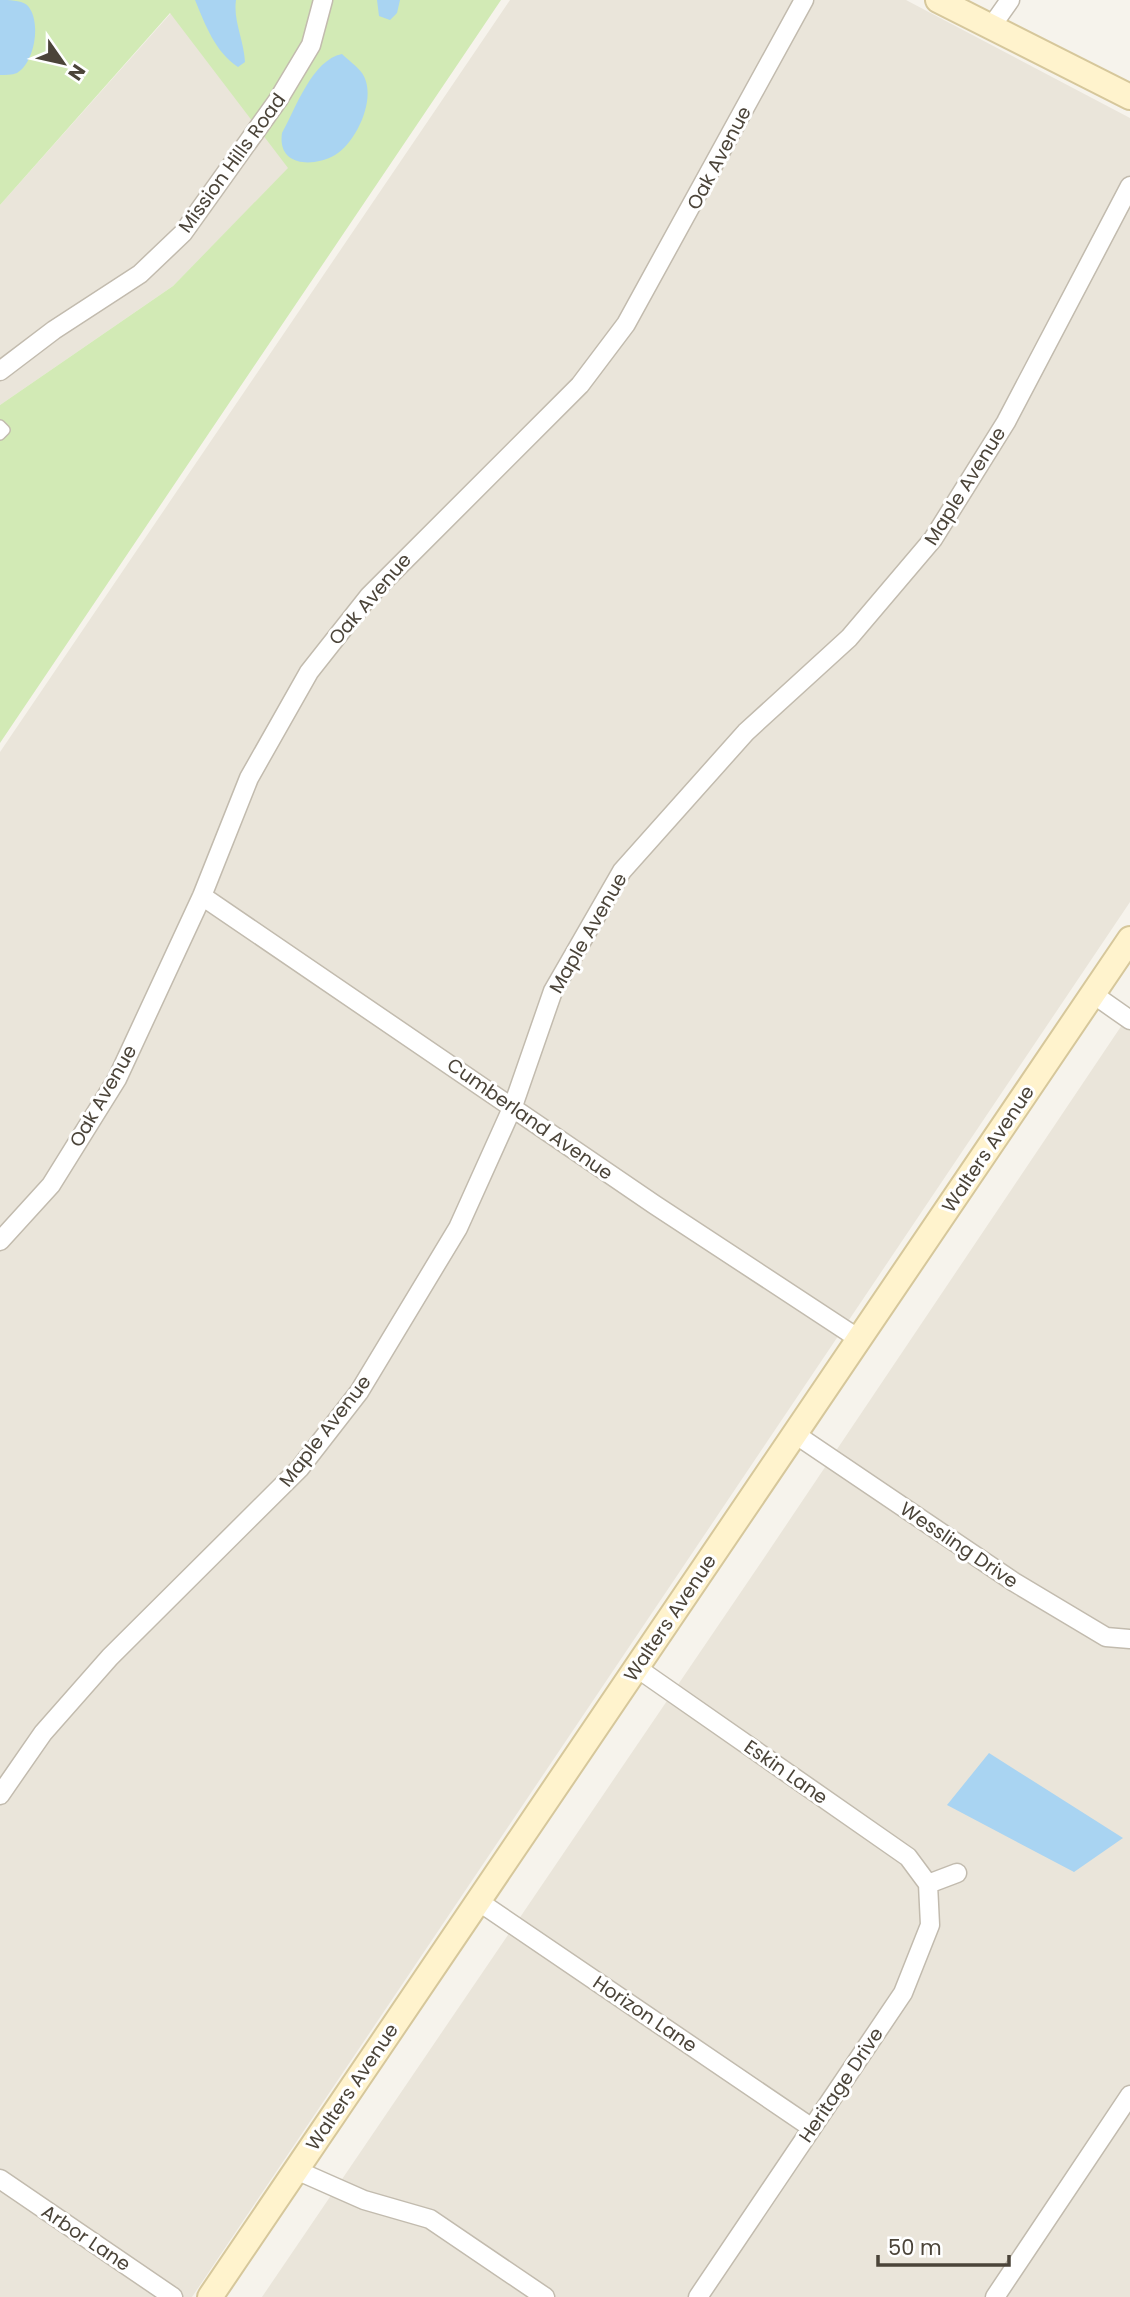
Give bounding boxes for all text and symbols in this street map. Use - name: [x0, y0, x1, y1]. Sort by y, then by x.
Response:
- north arrow: [28, 28, 98, 98]
- text: N: [61, 59, 92, 86]
- street label: Mission Hills Road: [172, 88, 292, 238]
- street label: Oak Avenue: [680, 101, 758, 215]
- street label: Maple Avenue: [918, 422, 1012, 550]
- street label: Oak Avenue: [322, 547, 418, 651]
- street label: Maple Avenue: [543, 868, 633, 998]
- street label: Oak Avenue: [63, 1040, 143, 1152]
- street label: Cumberland Avenue: [442, 1051, 618, 1187]
- street label: Walters Avenue: [935, 1080, 1041, 1218]
- street label: Maple Avenue: [273, 1370, 377, 1492]
- street label: Wessling Drive: [895, 1495, 1023, 1595]
- street label: Walters Avenue: [617, 1549, 723, 1687]
- street label: Eskin Lane: [739, 1733, 833, 1811]
- street label: Horizon Lane: [588, 1969, 702, 2059]
- street label: Walters Avenue: [299, 2018, 405, 2156]
- street label: Heritage Drive: [792, 2022, 890, 2148]
- street label: Arbor Lane: [36, 2198, 136, 2278]
- scale bar: [878, 2224, 1009, 2268]
- text: 50 m: [888, 2233, 942, 2262]

